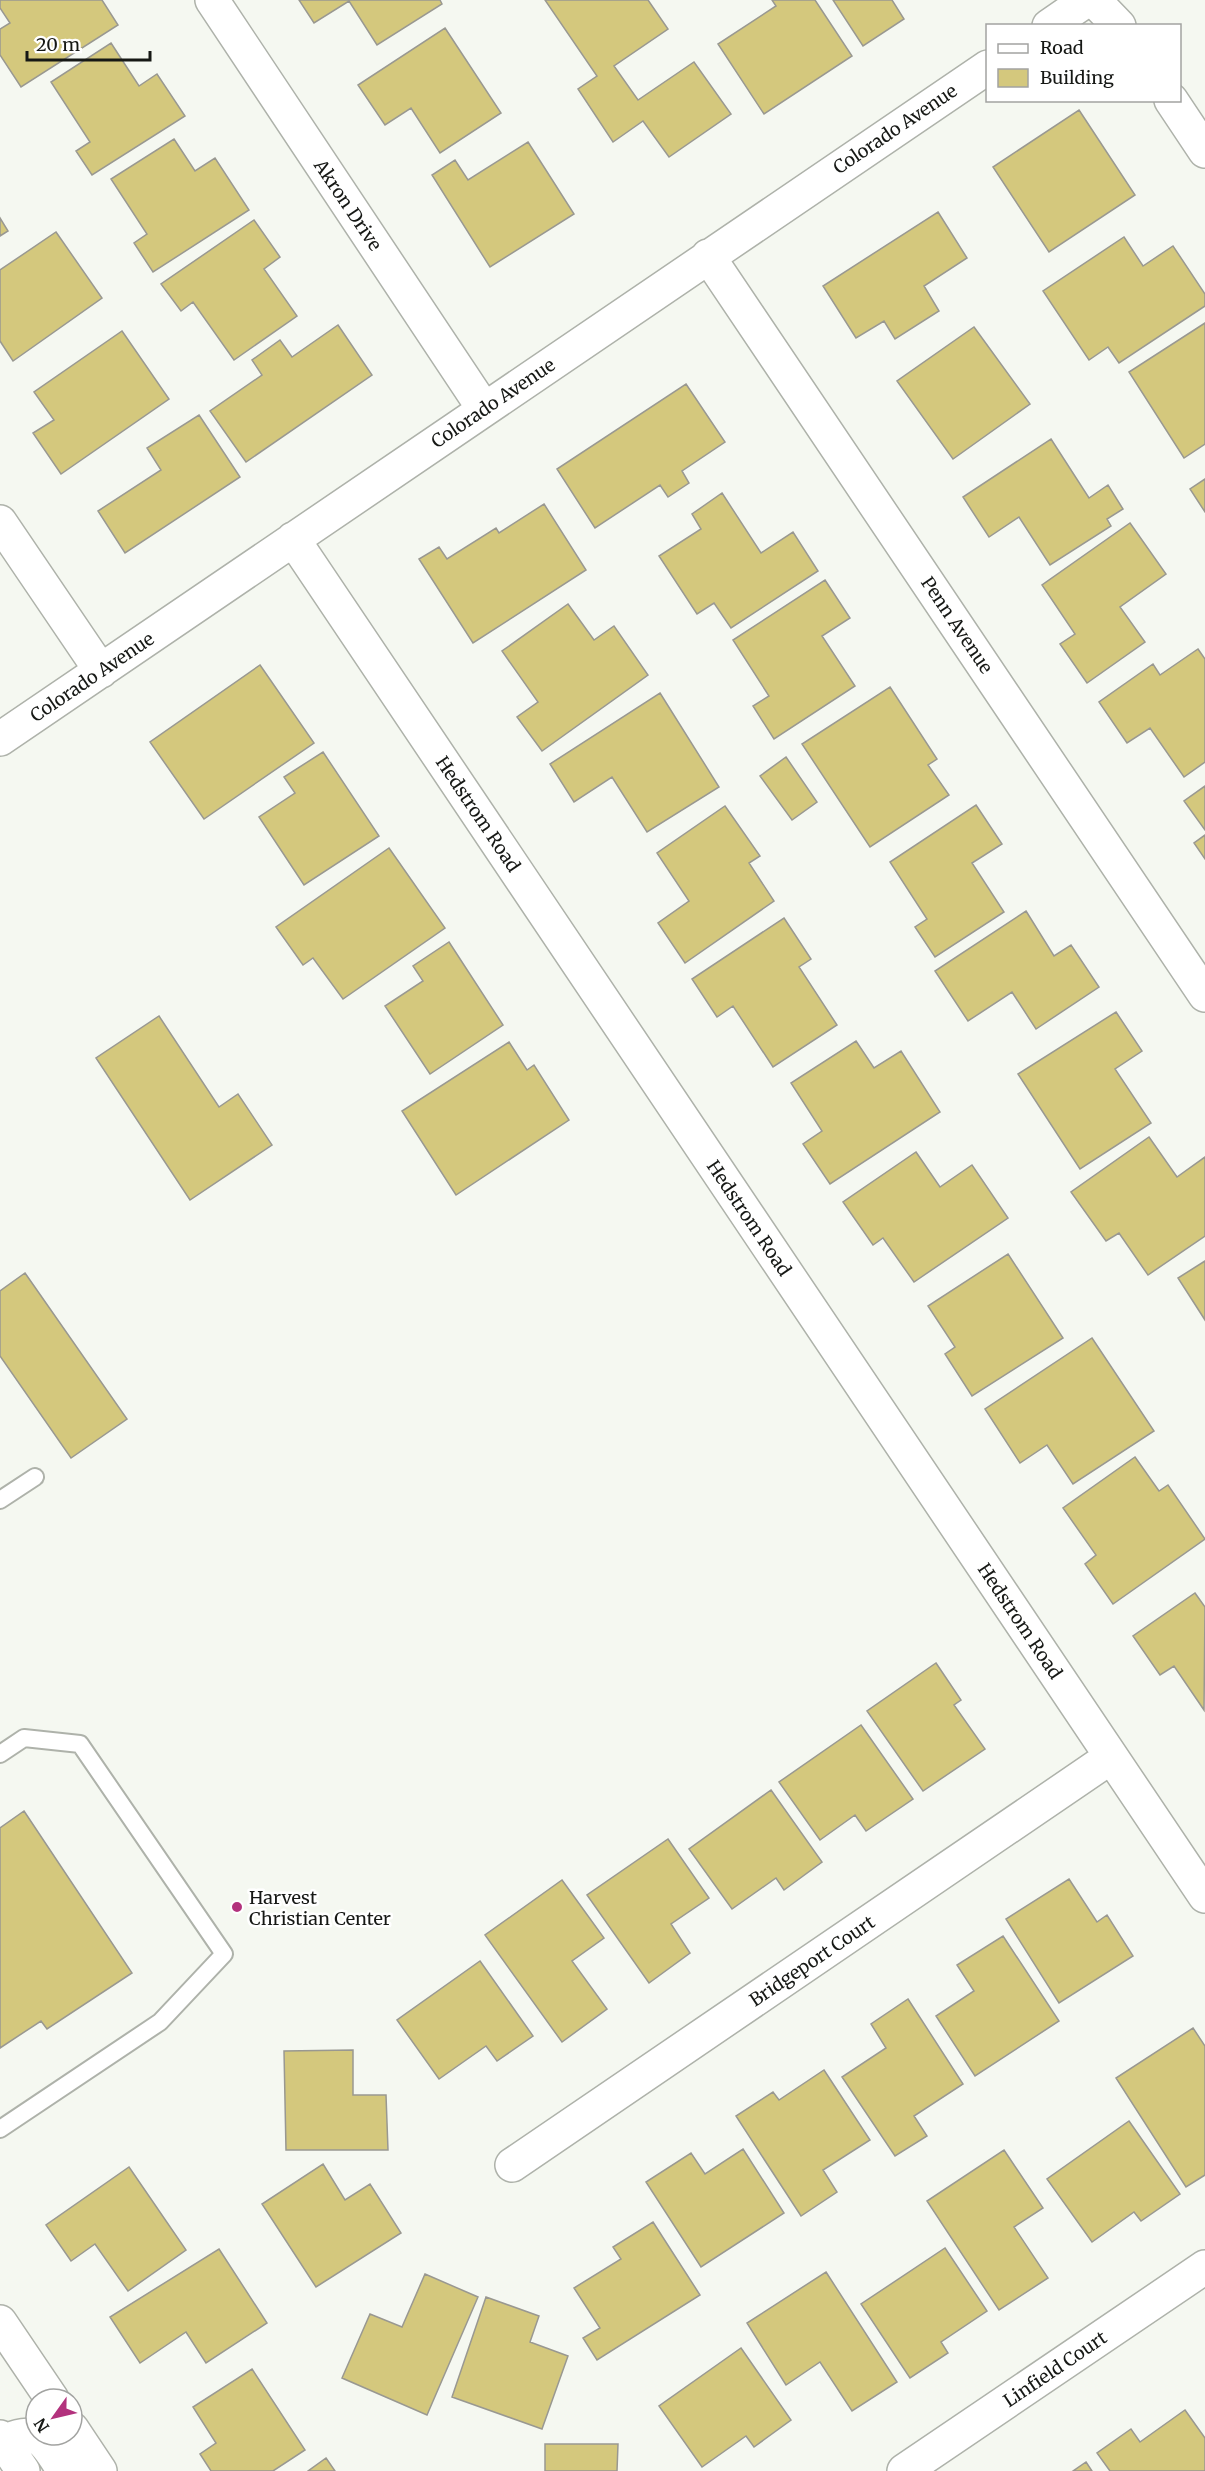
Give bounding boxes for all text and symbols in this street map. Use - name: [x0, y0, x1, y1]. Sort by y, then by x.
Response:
- scale bar: [27, 24, 150, 62]
- legend: [986, 24, 1181, 102]
- text: 20 m: [36, 33, 80, 56]
- text: Road: [1040, 36, 1084, 59]
- text: Building: [1040, 66, 1114, 89]
- street label: Colorado Avenue: [829, 79, 961, 179]
- street label: Akron Drive: [308, 154, 387, 255]
- street label: Colorado Avenue: [427, 353, 559, 453]
- street label: Penn Avenue: [916, 572, 998, 678]
- street label: Colorado Avenue: [26, 627, 158, 727]
- street label: Hedstrom Road: [431, 752, 525, 876]
- street label: Hedstrom Road: [702, 1156, 796, 1280]
- street label: Hedstrom Road: [973, 1559, 1067, 1683]
- place label: Harvest Christian Center: [249, 1886, 391, 1930]
- marker: Harvest Christian Center: [230, 1900, 244, 1914]
- street label: Bridgeport Court: [745, 1911, 879, 2011]
- street label: Linfield Court: [999, 2326, 1111, 2412]
- north arrow: [24, 2387, 84, 2447]
- text: N: [30, 2414, 53, 2436]

